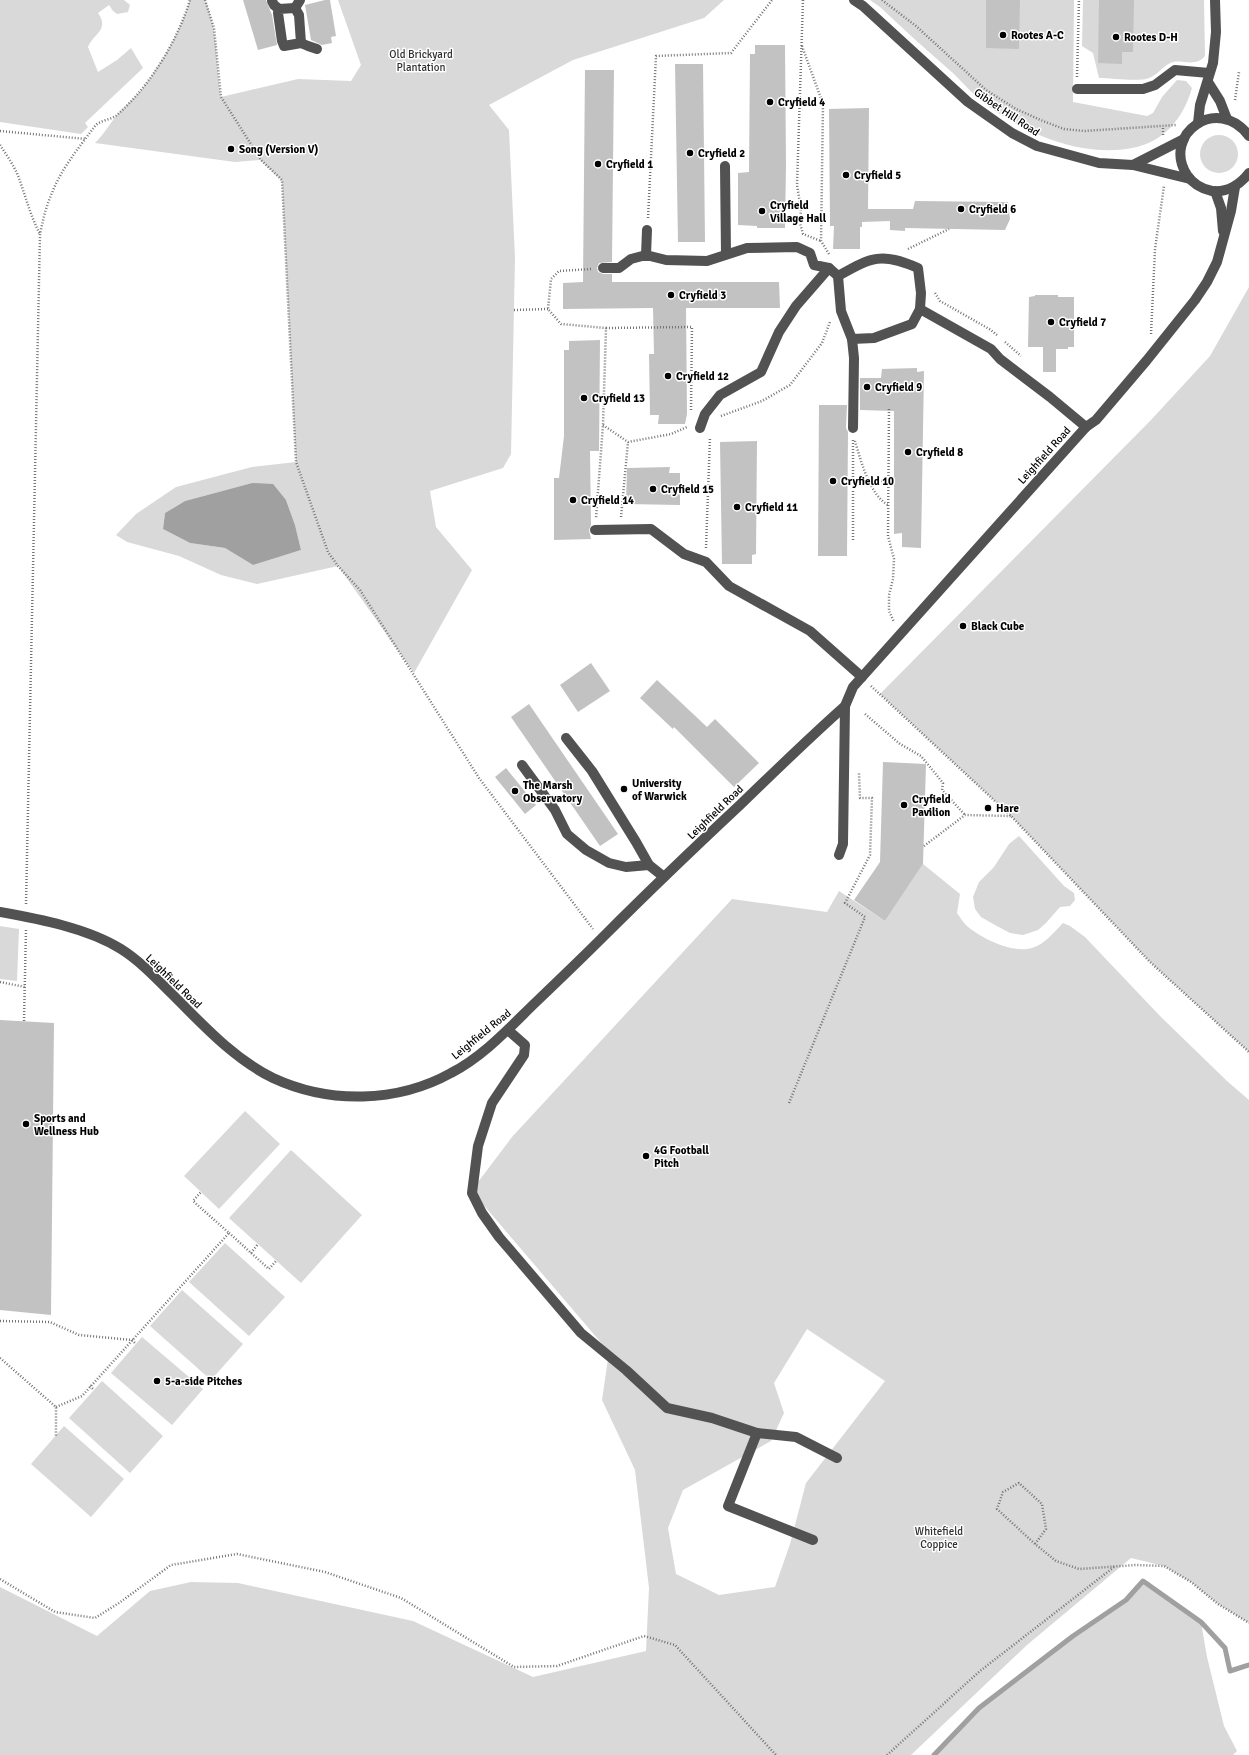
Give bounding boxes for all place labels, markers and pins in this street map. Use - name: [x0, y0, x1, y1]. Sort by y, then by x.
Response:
- place label: Rootes A-C: [1011, 29, 1064, 42]
- marker: Rootes A-C: [998, 30, 1008, 40]
- place label: Rootes D-H: [1124, 31, 1178, 44]
- marker: Rootes D-H: [1111, 32, 1121, 42]
- place label: Cryfield 4: [778, 96, 825, 109]
- marker: Cryfield 4: [765, 97, 775, 107]
- place label: Song (Version V): [239, 143, 318, 156]
- marker: Song (Version V): [226, 144, 236, 154]
- place label: Cryfield 2: [698, 147, 745, 160]
- marker: Cryfield 2: [685, 148, 695, 158]
- place label: Cryfield 1: [606, 158, 653, 171]
- marker: Cryfield 1: [593, 159, 603, 169]
- place label: Cryfield 5: [854, 169, 901, 182]
- marker: Cryfield 5: [841, 170, 851, 180]
- place label: Cryfield Village Hall: [770, 199, 827, 225]
- place label: Cryfield 6: [969, 203, 1016, 216]
- marker: Cryfield 6: [956, 204, 966, 214]
- marker: Cryfield Village Hall: [757, 206, 767, 216]
- place label: Cryfield 3: [679, 289, 726, 302]
- marker: Cryfield 3: [666, 290, 676, 300]
- place label: Cryfield 7: [1059, 316, 1106, 329]
- marker: Cryfield 7: [1046, 317, 1056, 327]
- place label: Cryfield 12: [676, 370, 729, 383]
- marker: Cryfield 12: [663, 371, 673, 381]
- place label: Cryfield 9: [875, 381, 922, 394]
- marker: Cryfield 9: [862, 382, 872, 392]
- place label: Cryfield 13: [592, 392, 645, 405]
- marker: Cryfield 13: [579, 393, 589, 403]
- place label: Cryfield 8: [916, 446, 963, 459]
- marker: Cryfield 8: [903, 447, 913, 457]
- place label: Cryfield 10: [841, 475, 894, 488]
- marker: Cryfield 10: [828, 476, 838, 486]
- place label: Cryfield 15: [661, 483, 714, 496]
- marker: Cryfield 15: [648, 484, 658, 494]
- place label: Cryfield 14: [581, 494, 634, 507]
- marker: Cryfield 14: [568, 495, 578, 505]
- place label: Cryfield 11: [745, 501, 798, 514]
- marker: Cryfield 11: [732, 502, 742, 512]
- place label: Black Cube: [971, 620, 1025, 633]
- marker: Black Cube: [958, 621, 968, 631]
- place label: University of Warwick: [632, 777, 687, 803]
- place label: The Marsh Observatory: [523, 779, 583, 805]
- marker: University of Warwick: [619, 784, 629, 794]
- marker: The Marsh Observatory: [510, 786, 520, 796]
- place label: Cryfield Pavilion: [912, 793, 951, 819]
- marker: Cryfield Pavilion: [899, 800, 909, 810]
- place label: Hare: [996, 802, 1019, 815]
- marker: Hare: [983, 803, 993, 813]
- place label: Sports and Wellness Hub: [34, 1112, 99, 1138]
- marker: Sports and Wellness Hub: [21, 1119, 31, 1129]
- place label: 4G Football Pitch: [654, 1144, 710, 1170]
- marker: 4G Football Pitch: [641, 1151, 651, 1161]
- place label: 5-a-side Pitches: [165, 1375, 242, 1388]
- marker: 5-a-side Pitches: [152, 1376, 162, 1386]

